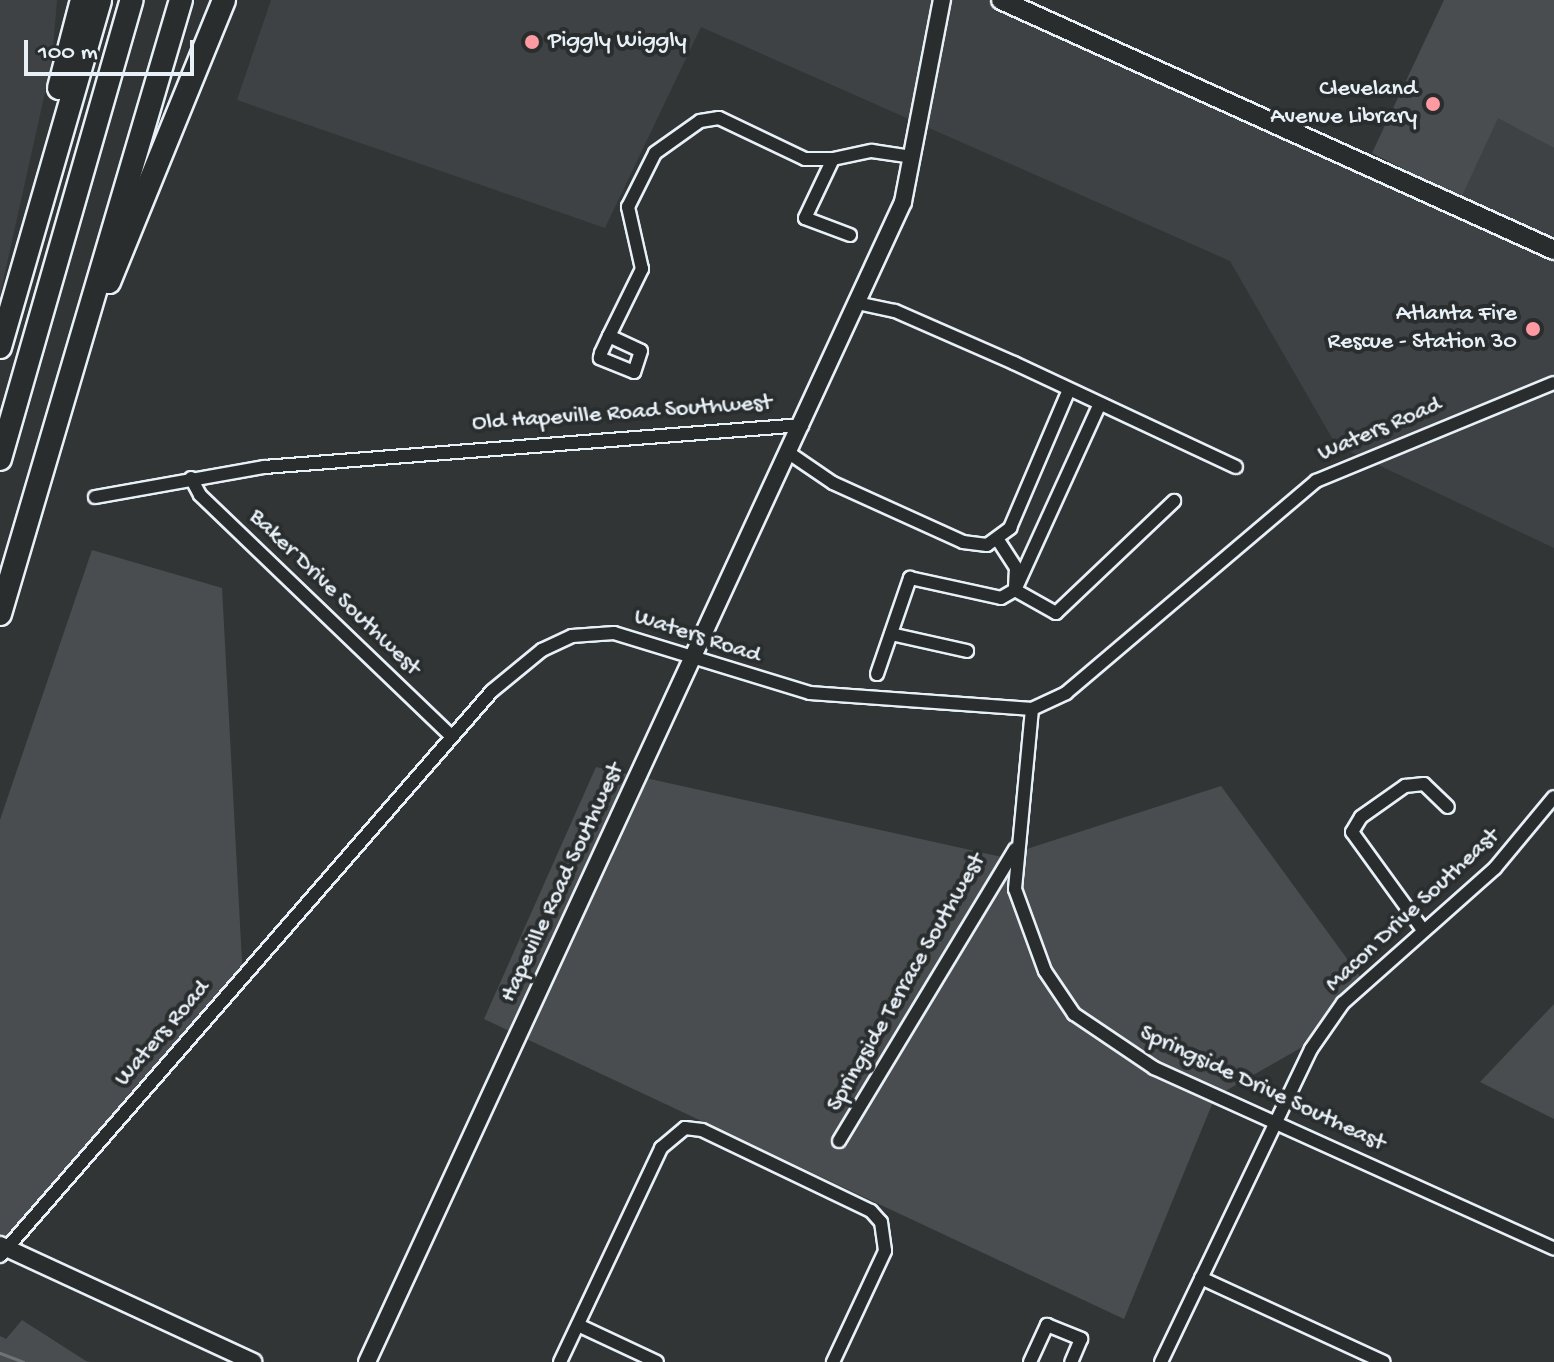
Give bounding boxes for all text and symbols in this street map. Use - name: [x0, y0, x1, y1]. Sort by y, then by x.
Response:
- scale bar: [28, 24, 198, 74]
- place label: Piggly Wiggly: [548, 28, 687, 56]
- marker: Piggly Wiggly: [523, 33, 541, 51]
- text: 100 m: [38, 39, 98, 68]
- place label: Cleveland Avenue Library: [1270, 76, 1417, 132]
- marker: Cleveland Avenue Library: [1424, 95, 1442, 113]
- place label: Atlanta Fire Rescue - Station 30: [1328, 301, 1517, 357]
- marker: Atlanta Fire Rescue - Station 30: [1524, 320, 1542, 338]
- street label: Old Hapeville Road Southwest: [471, 389, 773, 439]
- street label: Waters Road: [1314, 391, 1446, 469]
- street label: Baker Drive Southwest: [242, 503, 426, 683]
- street label: Waters Road: [630, 603, 764, 671]
- street label: Hapeville Road Southwest: [495, 759, 631, 1007]
- street label: Macon Drive Southeast: [1320, 823, 1506, 999]
- street label: Springside Terrace Southwest: [821, 849, 993, 1117]
- street label: Waters Road: [109, 975, 217, 1093]
- street label: Springside Drive Southeast: [1135, 1019, 1389, 1159]

